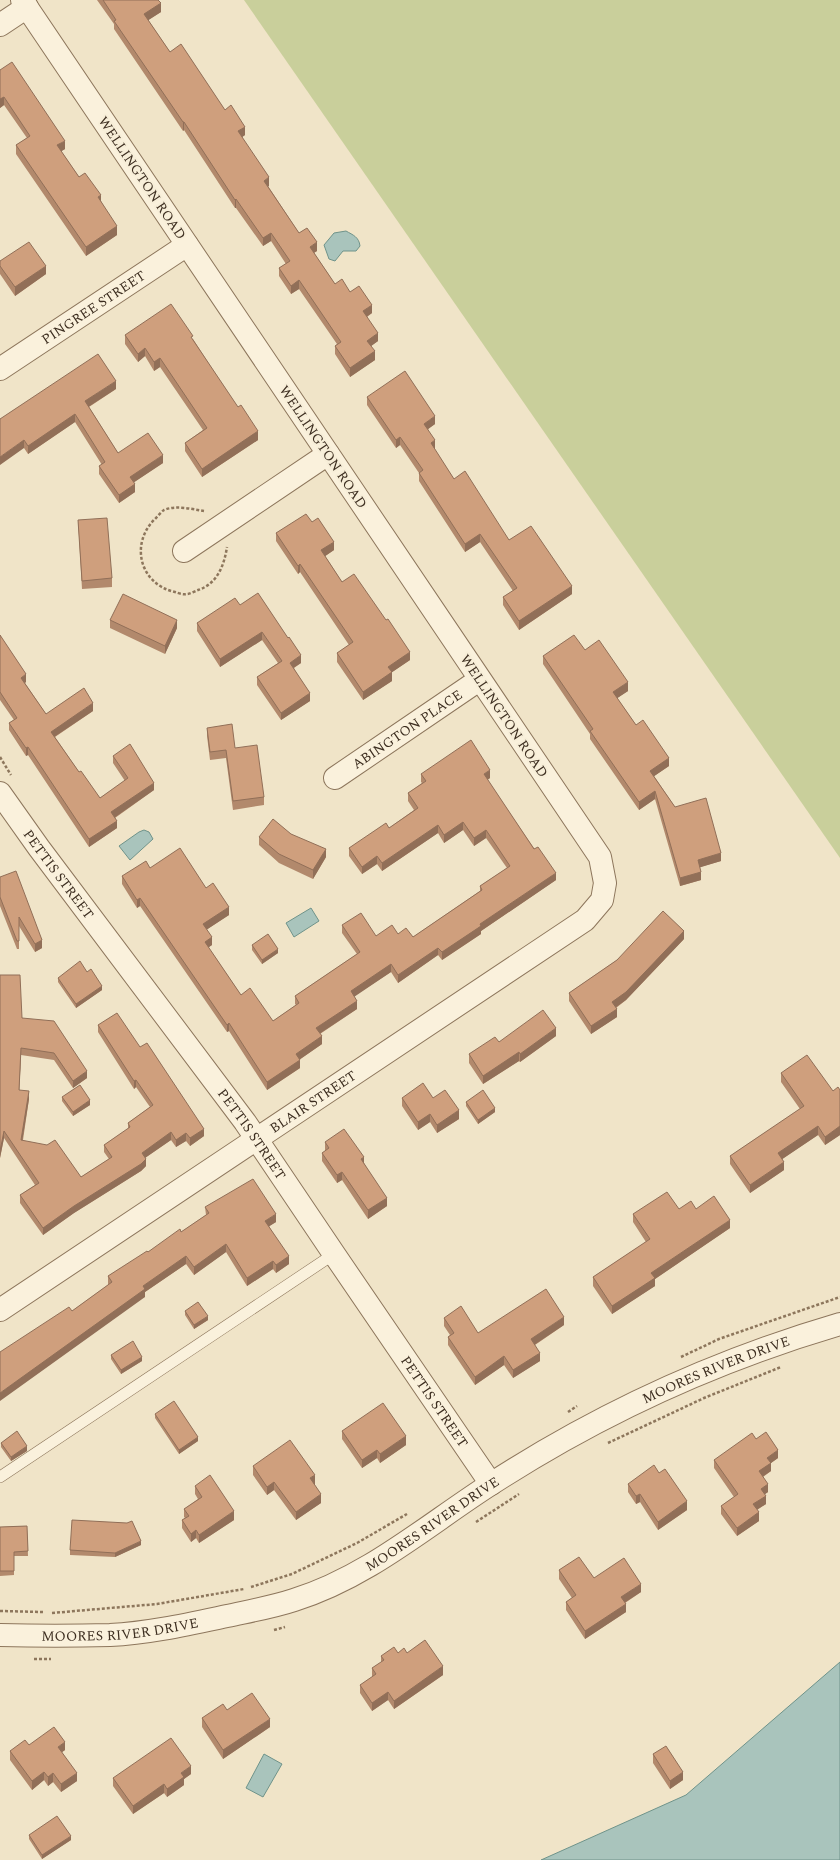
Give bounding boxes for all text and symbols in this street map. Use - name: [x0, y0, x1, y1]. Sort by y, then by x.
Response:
- street label: WELLINGTON ROAD: [93, 112, 191, 244]
- street label: PINGREE STREET: [37, 265, 150, 349]
- street label: WELLINGTON ROAD: [274, 381, 372, 513]
- street label: WELLINGTON ROAD: [455, 650, 553, 782]
- street label: ABINGTON PLACE: [347, 684, 466, 774]
- street label: PETTIS STREET: [18, 825, 99, 923]
- street label: BLAIR STREET: [265, 1065, 360, 1138]
- street label: PETTIS STREET: [213, 1084, 291, 1184]
- street label: MOORES RIVER DRIVE: [638, 1330, 792, 1409]
- street label: PETTIS STREET: [396, 1351, 474, 1452]
- street label: MOORES RIVER DRIVE: [361, 1471, 503, 1576]
- street label: MOORES RIVER DRIVE: [41, 1612, 200, 1646]

